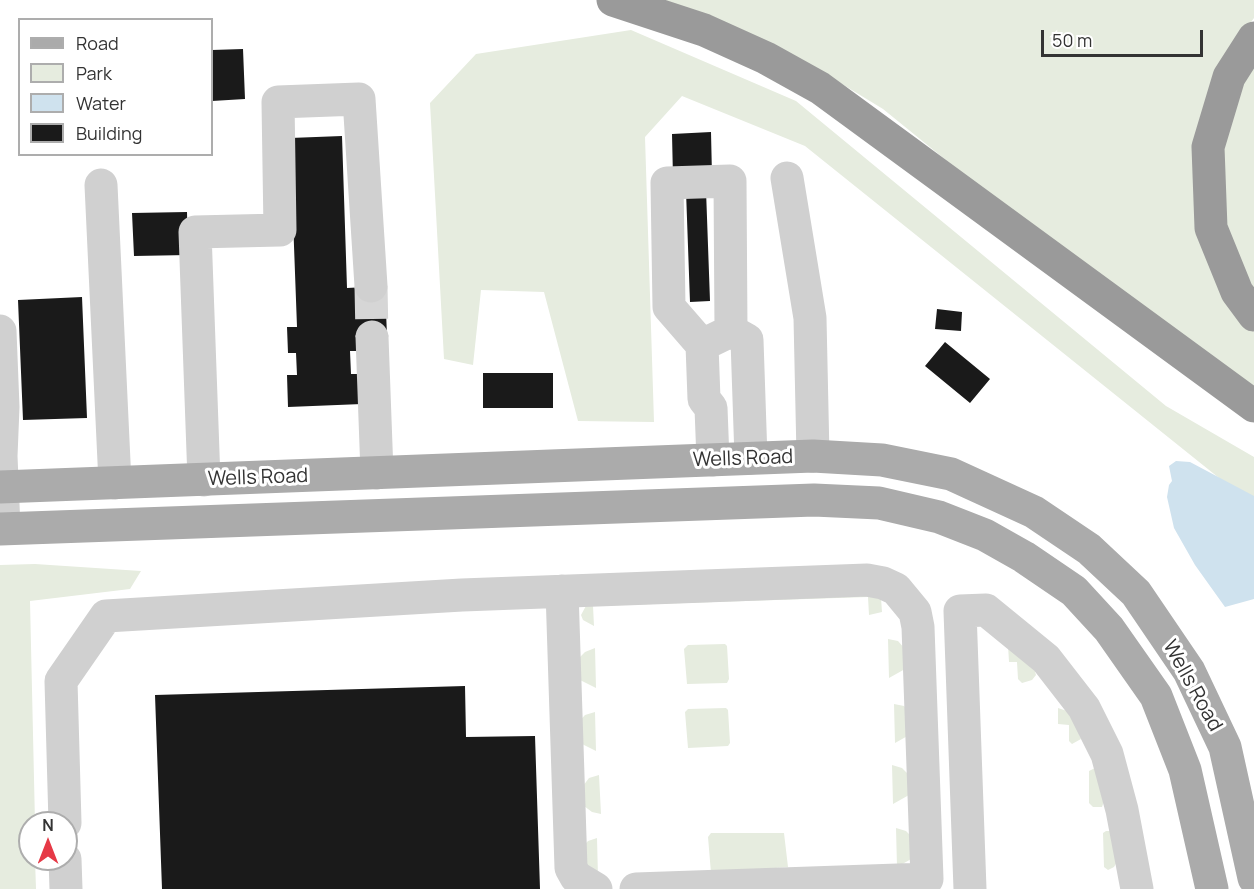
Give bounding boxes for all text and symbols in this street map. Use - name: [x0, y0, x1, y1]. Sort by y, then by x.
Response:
- legend: [18, 18, 213, 156]
- scale bar: [1044, 18, 1206, 56]
- text: 50 m: [1052, 28, 1092, 52]
- text: Road: [76, 31, 119, 55]
- text: Park: [76, 61, 112, 85]
- text: Water: [76, 91, 126, 115]
- text: Building: [76, 121, 142, 145]
- street label: Wells Road: [692, 445, 794, 473]
- street label: Wells Road: [207, 464, 309, 492]
- street label: Wells Road: [1157, 636, 1227, 736]
- north arrow: [18, 811, 78, 871]
- text: N: [42, 814, 54, 836]

